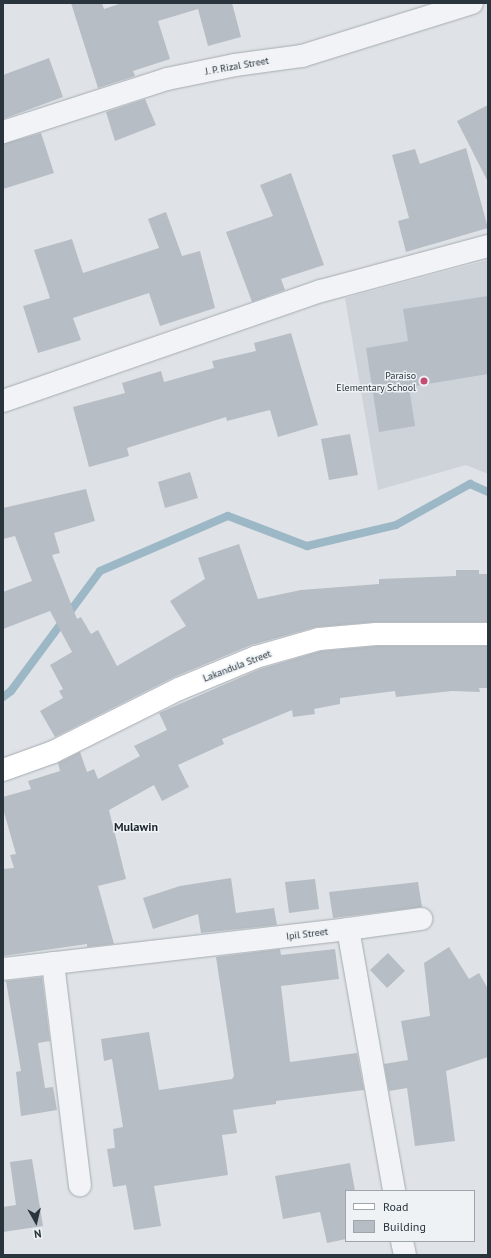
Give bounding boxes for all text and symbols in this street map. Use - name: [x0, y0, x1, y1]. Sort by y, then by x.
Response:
- street label: J. P. Rizal Street: [203, 54, 271, 78]
- place label: Paraiso Elementary School: [336, 369, 416, 392]
- marker: Paraiso Elementary School: [419, 376, 429, 386]
- street label: Lakandula Street: [201, 647, 273, 685]
- district label: Mulawin: [114, 820, 158, 834]
- street label: Ipil Street: [285, 925, 329, 943]
- legend: [345, 1190, 475, 1242]
- text: Road: [383, 1199, 408, 1214]
- north arrow: [16, 1202, 56, 1242]
- text: Building: [383, 1219, 426, 1234]
- text: N: [33, 1226, 42, 1241]

